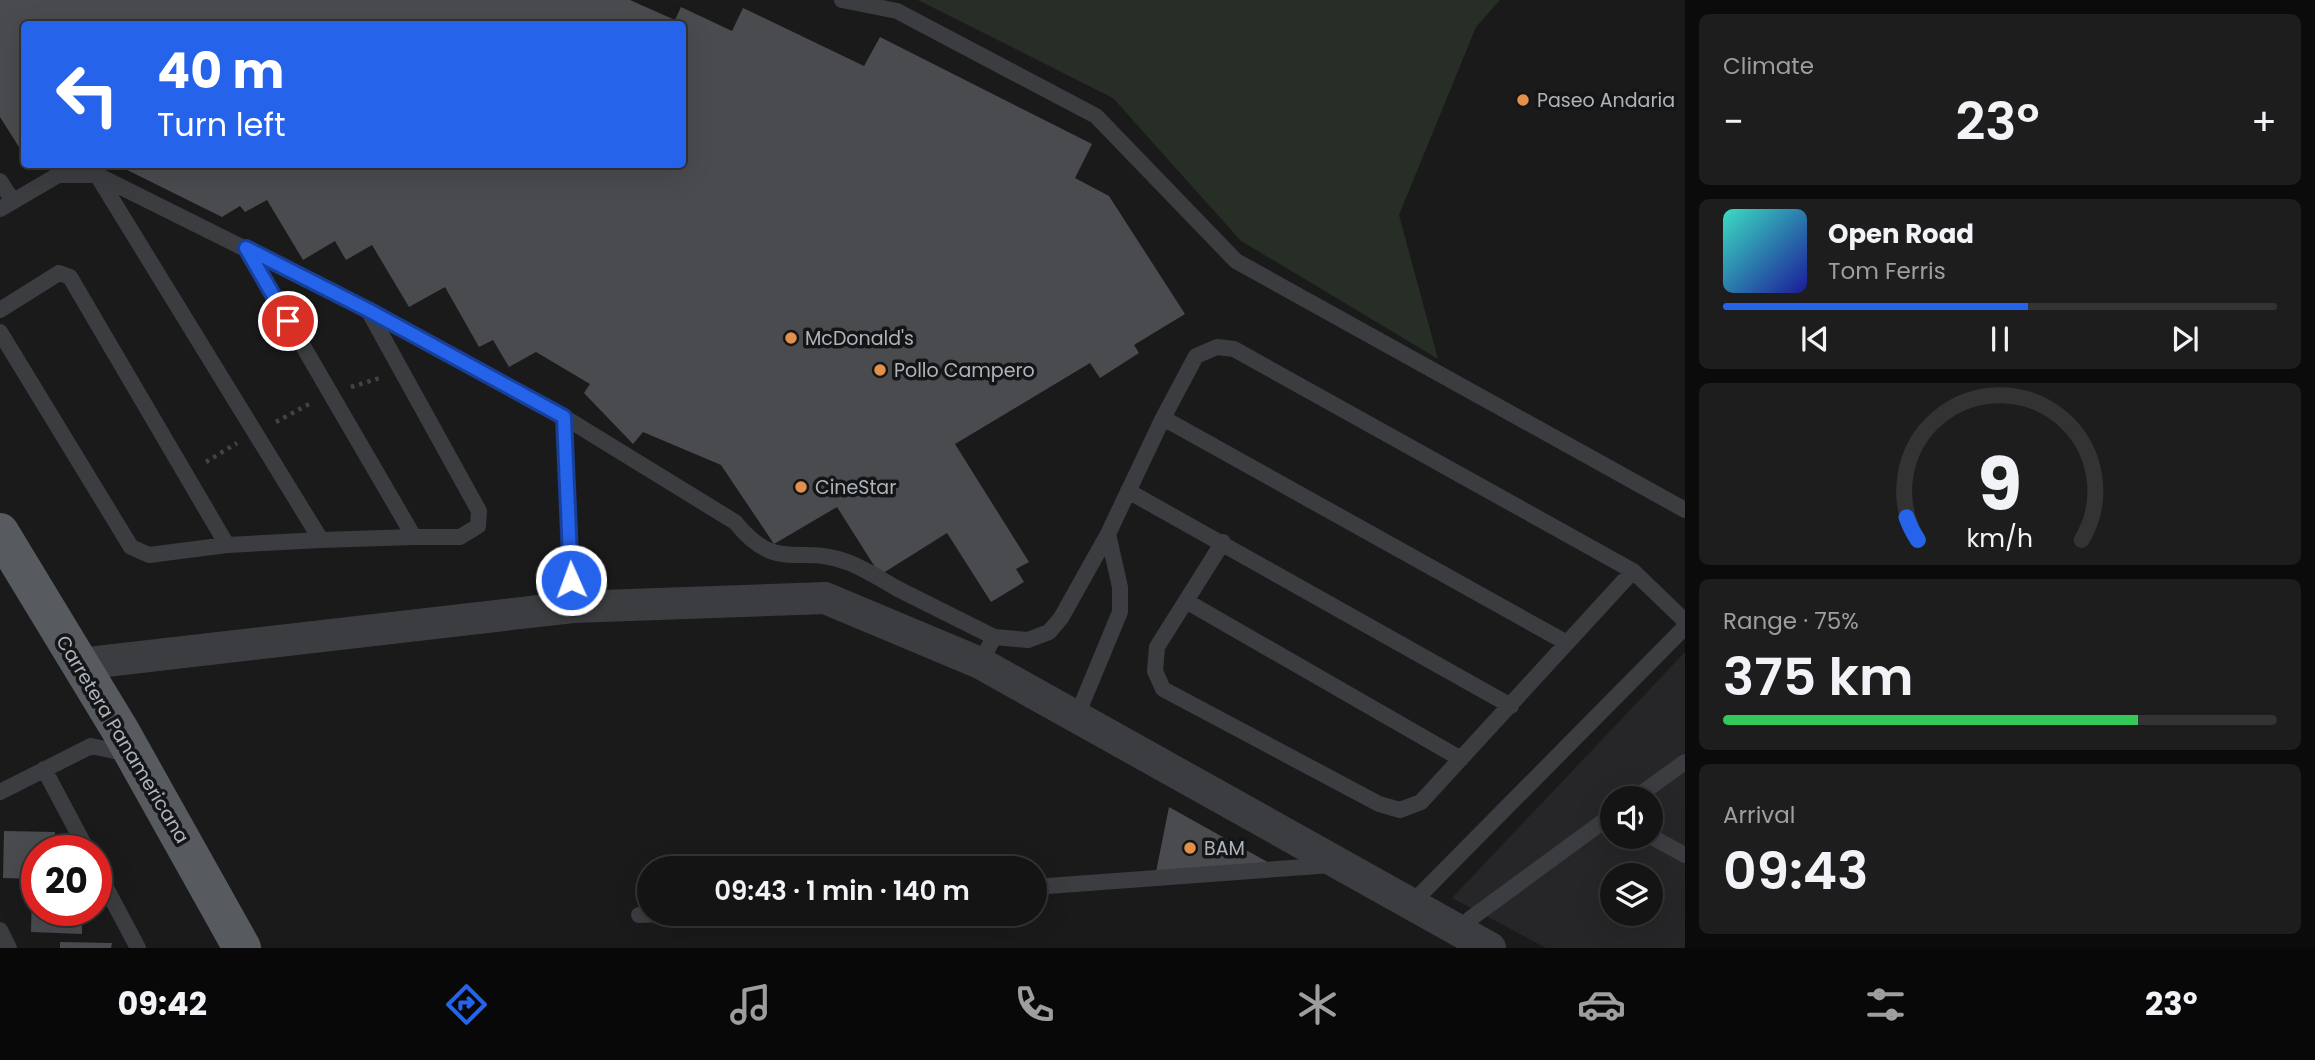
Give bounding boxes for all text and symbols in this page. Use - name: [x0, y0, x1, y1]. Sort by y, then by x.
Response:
- text: 40 m: [157, 37, 284, 105]
- icon: left: [42, 49, 133, 140]
- text: Climate: [1723, 50, 1814, 82]
- text: 23°: [1955, 85, 2040, 158]
- place label: Paseo Andaria: [1537, 87, 1675, 114]
- marker: Paseo Andaria: [1515, 92, 1531, 108]
- text: −: [1723, 95, 1744, 148]
- text: +: [2251, 95, 2277, 148]
- text: Turn left: [157, 102, 286, 147]
- text: Open Road: [1828, 216, 1974, 252]
- text: Tom Ferris: [1828, 255, 1946, 287]
- pin: [258, 291, 318, 351]
- icon: arrive: [269, 302, 307, 340]
- icon: previous: [1796, 320, 1834, 358]
- icon: pause: [1981, 320, 2019, 358]
- icon: next: [2166, 320, 2204, 358]
- place label: McDonald's: [805, 325, 914, 352]
- marker: McDonald's: [783, 330, 799, 346]
- place label: Pollo Campero: [894, 357, 1035, 384]
- marker: Pollo Campero: [872, 362, 888, 378]
- text: 9: [1978, 434, 2022, 535]
- place label: CineStar: [815, 474, 896, 501]
- marker: CineStar: [793, 479, 809, 495]
- text: km/h: [1967, 521, 2033, 556]
- position arrow: [534, 543, 608, 617]
- text: Range · 75%: [1723, 605, 1859, 637]
- street label: Carretera Panamericana: [50, 630, 196, 848]
- text: 375 km: [1723, 640, 1913, 713]
- map controls: [1600, 786, 1663, 926]
- button: sound: [1600, 786, 1663, 849]
- text: Arrival: [1723, 799, 1795, 831]
- text: 09:43: [1723, 834, 1868, 907]
- speed limit sign: 20: [21, 835, 112, 926]
- place label: BAM: [1204, 835, 1245, 862]
- marker: BAM: [1182, 840, 1198, 856]
- button: layers: [1600, 863, 1663, 926]
- text: 09:43 · 1 min · 140 m: [714, 873, 970, 909]
- icon: directions: [442, 980, 491, 1029]
- icon: music: [726, 980, 775, 1029]
- icon: phone: [1010, 980, 1059, 1029]
- icon: climate: [1293, 980, 1342, 1029]
- icon: car: [1577, 980, 1626, 1029]
- icon: filters: [1861, 980, 1910, 1029]
- text: 09:42: [117, 981, 207, 1026]
- text: 23°: [2145, 981, 2197, 1026]

